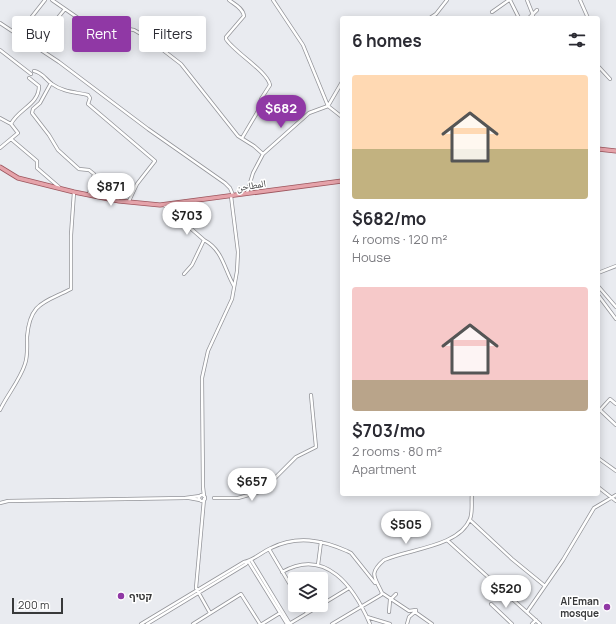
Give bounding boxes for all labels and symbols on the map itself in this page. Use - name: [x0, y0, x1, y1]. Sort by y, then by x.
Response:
- pin: $682: [257, 95, 305, 129]
- pin: $871: [87, 173, 135, 207]
- street label: المطاحن: [235, 176, 267, 194]
- pin: $703: [163, 202, 211, 236]
- pin: $657: [228, 468, 276, 502]
- pin: $505: [382, 511, 430, 545]
- pin: $520: [482, 575, 530, 609]
- place label: קטיף: [129, 589, 152, 603]
- marker: קטיף: [116, 591, 126, 601]
- place label: Al'Eman mosque: [560, 594, 599, 620]
- scale bar: [12, 596, 63, 615]
- marker: Al'Eman mosque: [602, 602, 612, 612]

